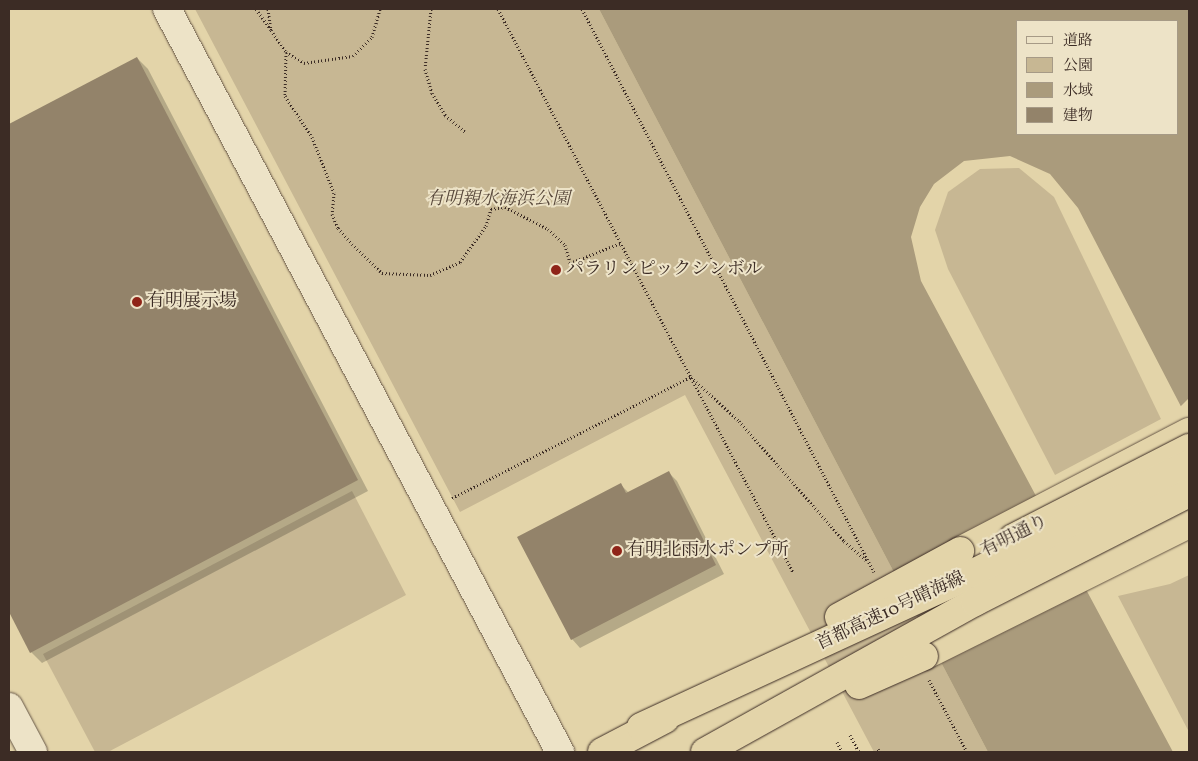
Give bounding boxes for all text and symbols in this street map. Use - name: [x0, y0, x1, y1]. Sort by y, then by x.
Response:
- legend: [1016, 20, 1178, 135]
- text: 道路: [1063, 31, 1093, 52]
- text: 公園: [1063, 56, 1093, 77]
- text: 水域: [1063, 81, 1093, 102]
- text: 建物: [1063, 106, 1093, 127]
- park label: 有明親水海浜公園: [426, 189, 570, 211]
- place label: パラリンピックシンボル: [566, 259, 764, 281]
- marker: パラリンピックシンボル: [550, 264, 562, 276]
- place label: 有明展示場: [147, 291, 237, 313]
- marker: 有明展示場: [131, 296, 143, 308]
- street label: 有明通り: [978, 511, 1052, 563]
- place label: 有明北雨水ポンプ所: [627, 540, 789, 562]
- marker: 有明北雨水ポンプ所: [611, 545, 623, 557]
- street label: 首都高速10号晴海線: [813, 568, 969, 656]

